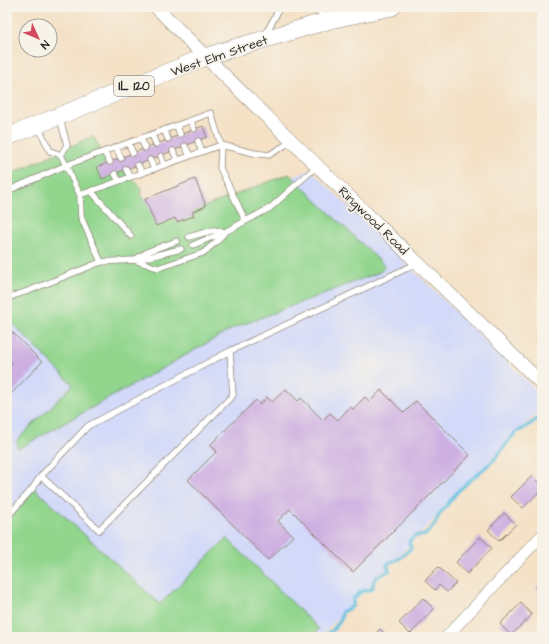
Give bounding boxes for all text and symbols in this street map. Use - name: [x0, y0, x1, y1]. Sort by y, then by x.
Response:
- north arrow: [18, 18, 58, 58]
- street label: West Elm Street: [168, 31, 271, 81]
- text: N: [37, 37, 53, 52]
- road number: IL 120: [114, 76, 154, 96]
- street label: Ringwood Road: [334, 183, 413, 260]

